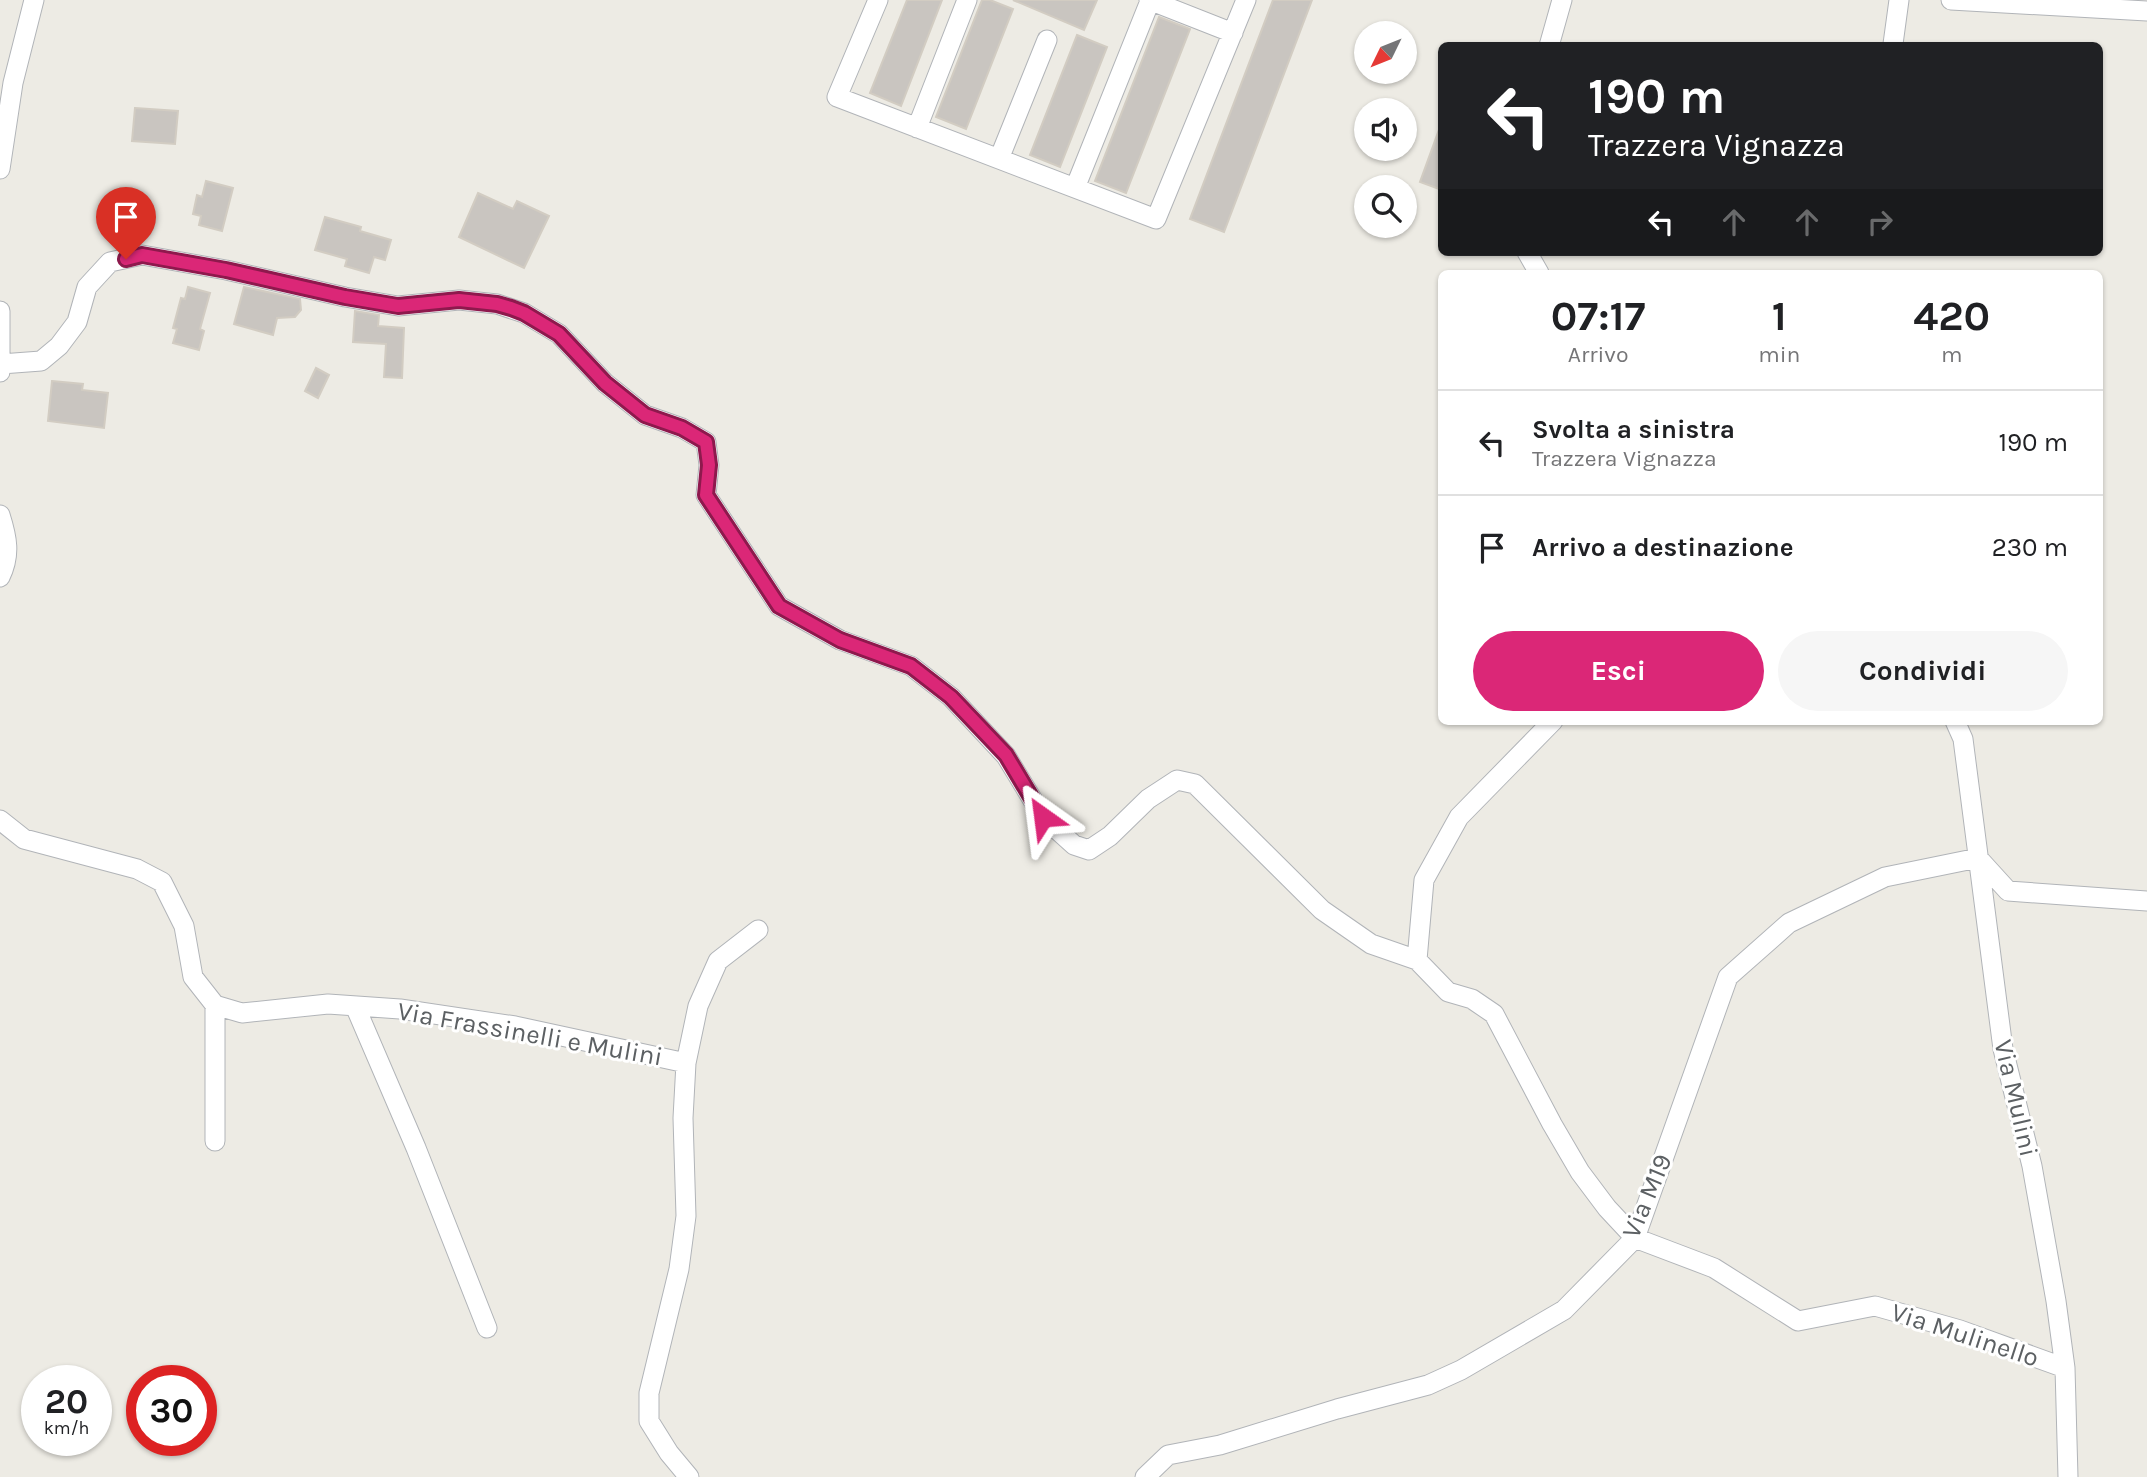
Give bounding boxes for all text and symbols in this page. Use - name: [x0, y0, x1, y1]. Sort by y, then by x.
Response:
- north arrow: [1354, 21, 1418, 84]
- map controls: [1354, 21, 1417, 238]
- text: 190 m: [1588, 68, 1725, 125]
- icon: left: [1473, 70, 1564, 161]
- button: sound: [1354, 98, 1417, 161]
- text: Trazzera Vignazza: [1588, 127, 1845, 164]
- button: search: [1354, 175, 1417, 238]
- pin: [96, 187, 156, 259]
- icon: arrive: [107, 198, 145, 236]
- icon: left: [1642, 203, 1680, 241]
- icon: ahead: [1715, 203, 1753, 241]
- icon: ahead: [1788, 203, 1826, 241]
- icon: right: [1861, 203, 1899, 241]
- text: 07:17: [1551, 291, 1645, 341]
- text: 1: [1772, 291, 1787, 341]
- text: 420: [1913, 291, 1990, 341]
- text: Arrivo: [1568, 341, 1629, 368]
- text: min: [1758, 341, 1800, 368]
- text: m: [1941, 341, 1962, 368]
- text: Svolta a sinistra: [1532, 414, 1735, 445]
- icon: left: [1473, 424, 1511, 462]
- text: 190 m: [1998, 427, 2068, 458]
- text: Trazzera Vignazza: [1532, 445, 1717, 472]
- icon: arrive: [1473, 529, 1511, 567]
- text: Arrivo a destinazione: [1532, 532, 1794, 563]
- text: 230 m: [1992, 532, 2068, 563]
- button: Esci: [1473, 631, 1764, 711]
- button: Condividi: [1778, 631, 2068, 711]
- position arrow: [1006, 780, 1080, 854]
- street label: Via Frassinelli e Mulini: [395, 995, 665, 1073]
- street label: Via Mulini: [1988, 1036, 2044, 1160]
- street label: Via M19: [1615, 1149, 1679, 1243]
- street label: Via Mulinello: [1887, 1297, 2043, 1373]
- speed limit sign: 30: [126, 1365, 217, 1456]
- text: 20: [45, 1381, 88, 1422]
- text: km/h: [44, 1417, 89, 1439]

